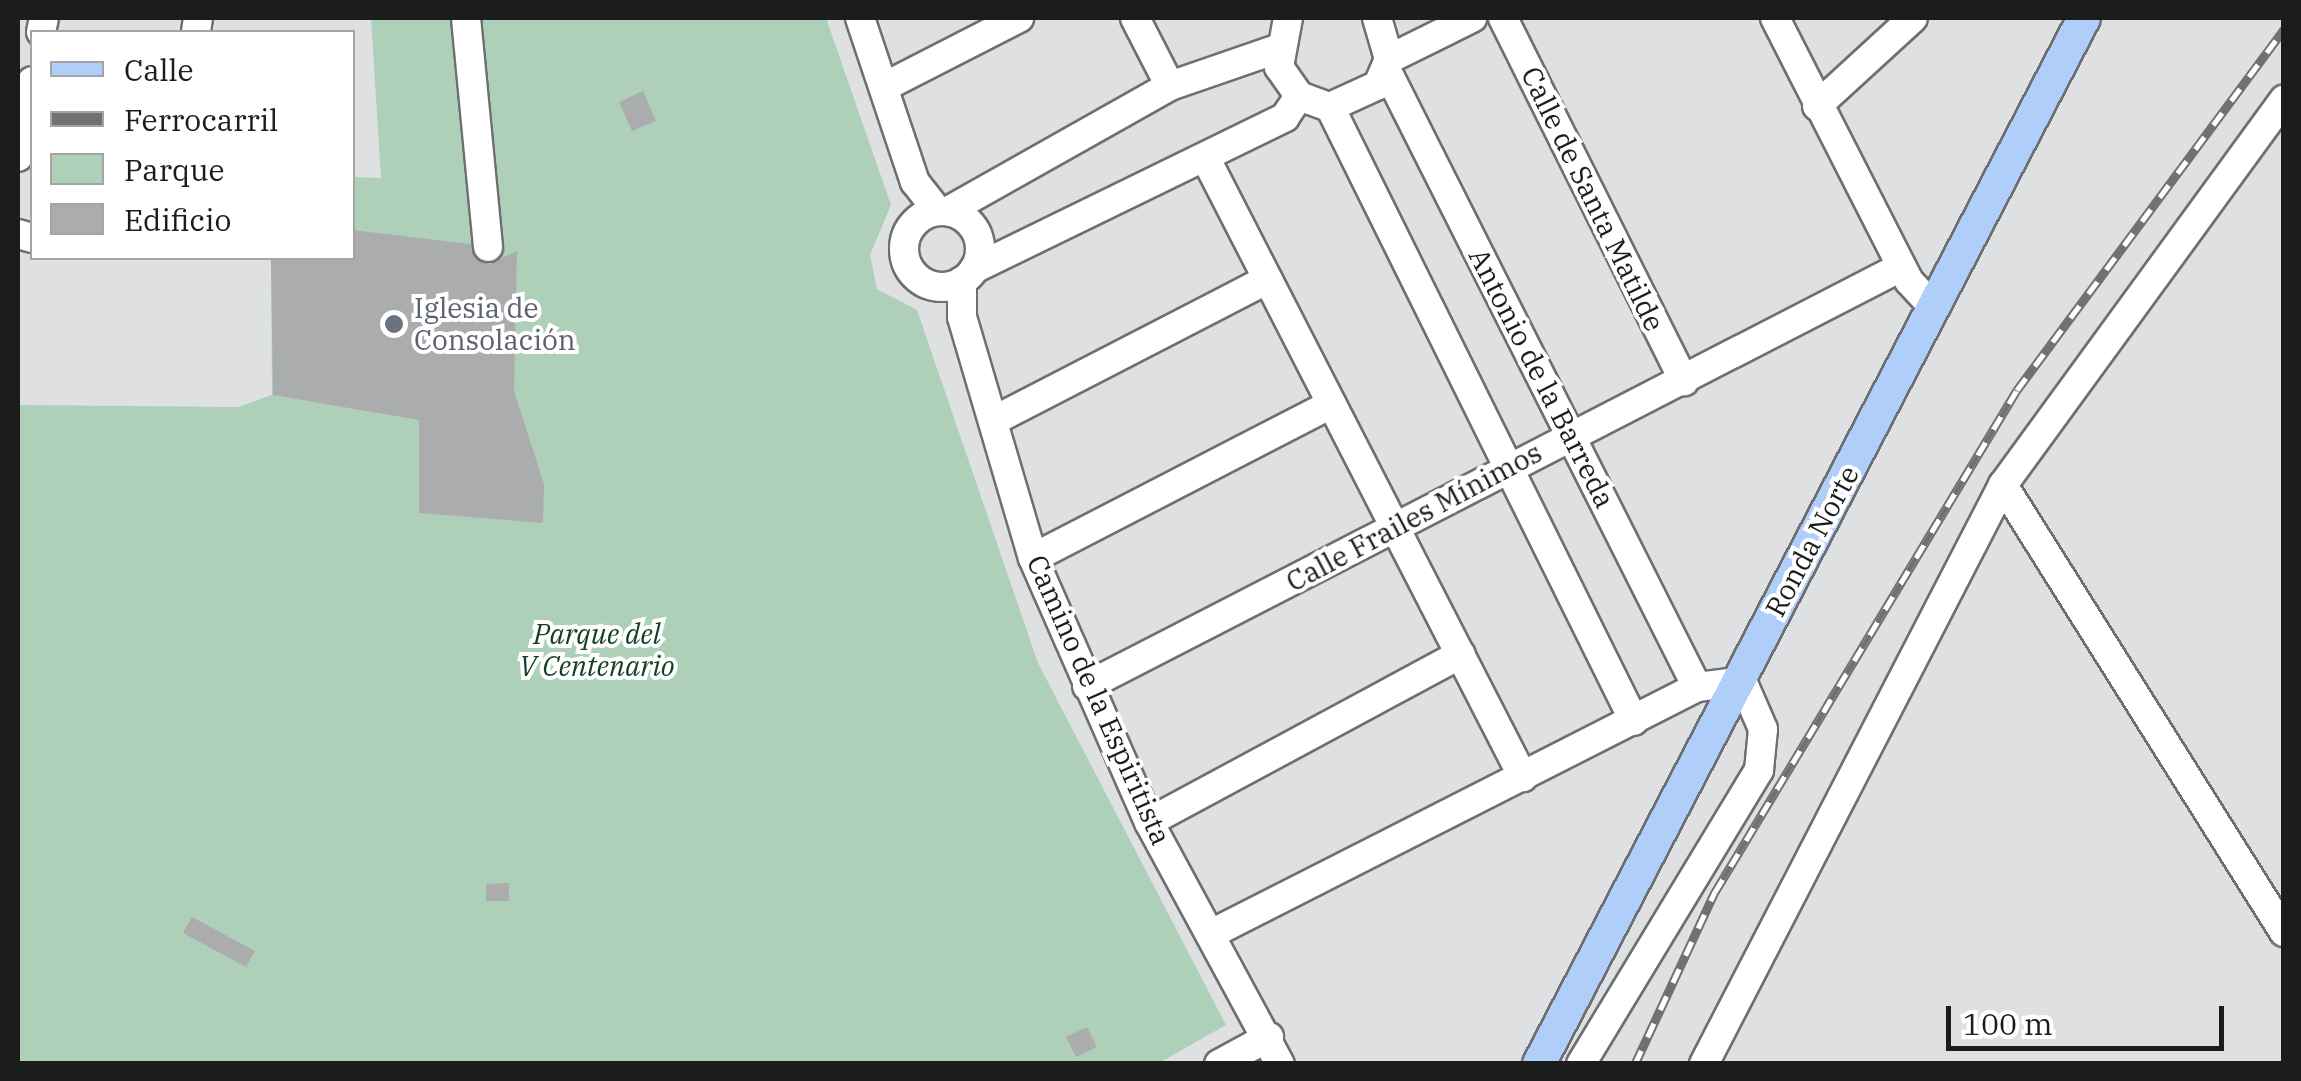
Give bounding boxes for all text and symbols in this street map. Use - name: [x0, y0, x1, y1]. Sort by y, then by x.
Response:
- legend: [30, 30, 355, 260]
- text: Calle: [124, 50, 194, 89]
- street label: Calle de Santa Matilde: [1514, 61, 1672, 337]
- text: Ferrocarril: [124, 100, 278, 139]
- text: Parque: [124, 150, 225, 189]
- text: Edificio: [124, 200, 231, 239]
- street label: Antonio de la Barreda: [1462, 243, 1622, 513]
- place label: Iglesia de Consolación: [414, 291, 576, 357]
- marker: Iglesia de Consolación: [383, 313, 405, 335]
- street label: Calle Frailes Mínimos: [1281, 435, 1547, 599]
- street label: Ronda Norte: [1758, 460, 1866, 622]
- street label: Camino de la Espiritista: [1020, 550, 1178, 850]
- park label: Parque del V Centenario: [519, 617, 675, 683]
- scale bar: [1951, 986, 2228, 1048]
- text: 100 m: [1963, 1004, 2053, 1043]

